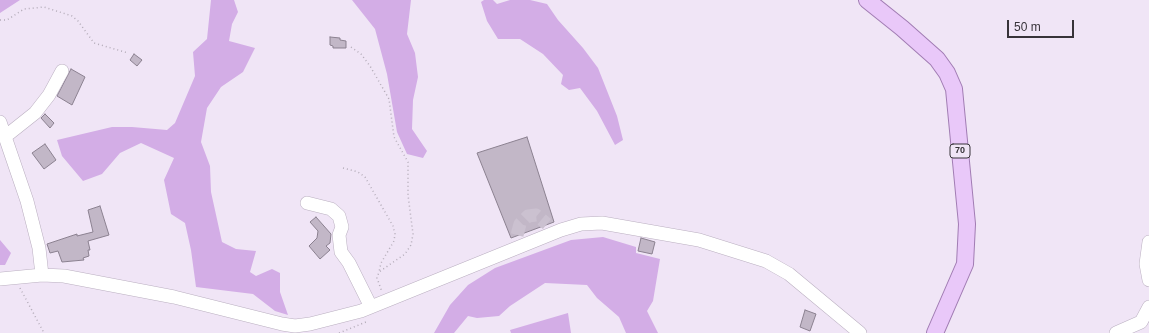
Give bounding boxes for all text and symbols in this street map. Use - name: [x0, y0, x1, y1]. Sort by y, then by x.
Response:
- scale bar: [1009, 12, 1076, 38]
- text: 50 m: [1014, 20, 1041, 34]
- road number: 70: [950, 144, 970, 158]

